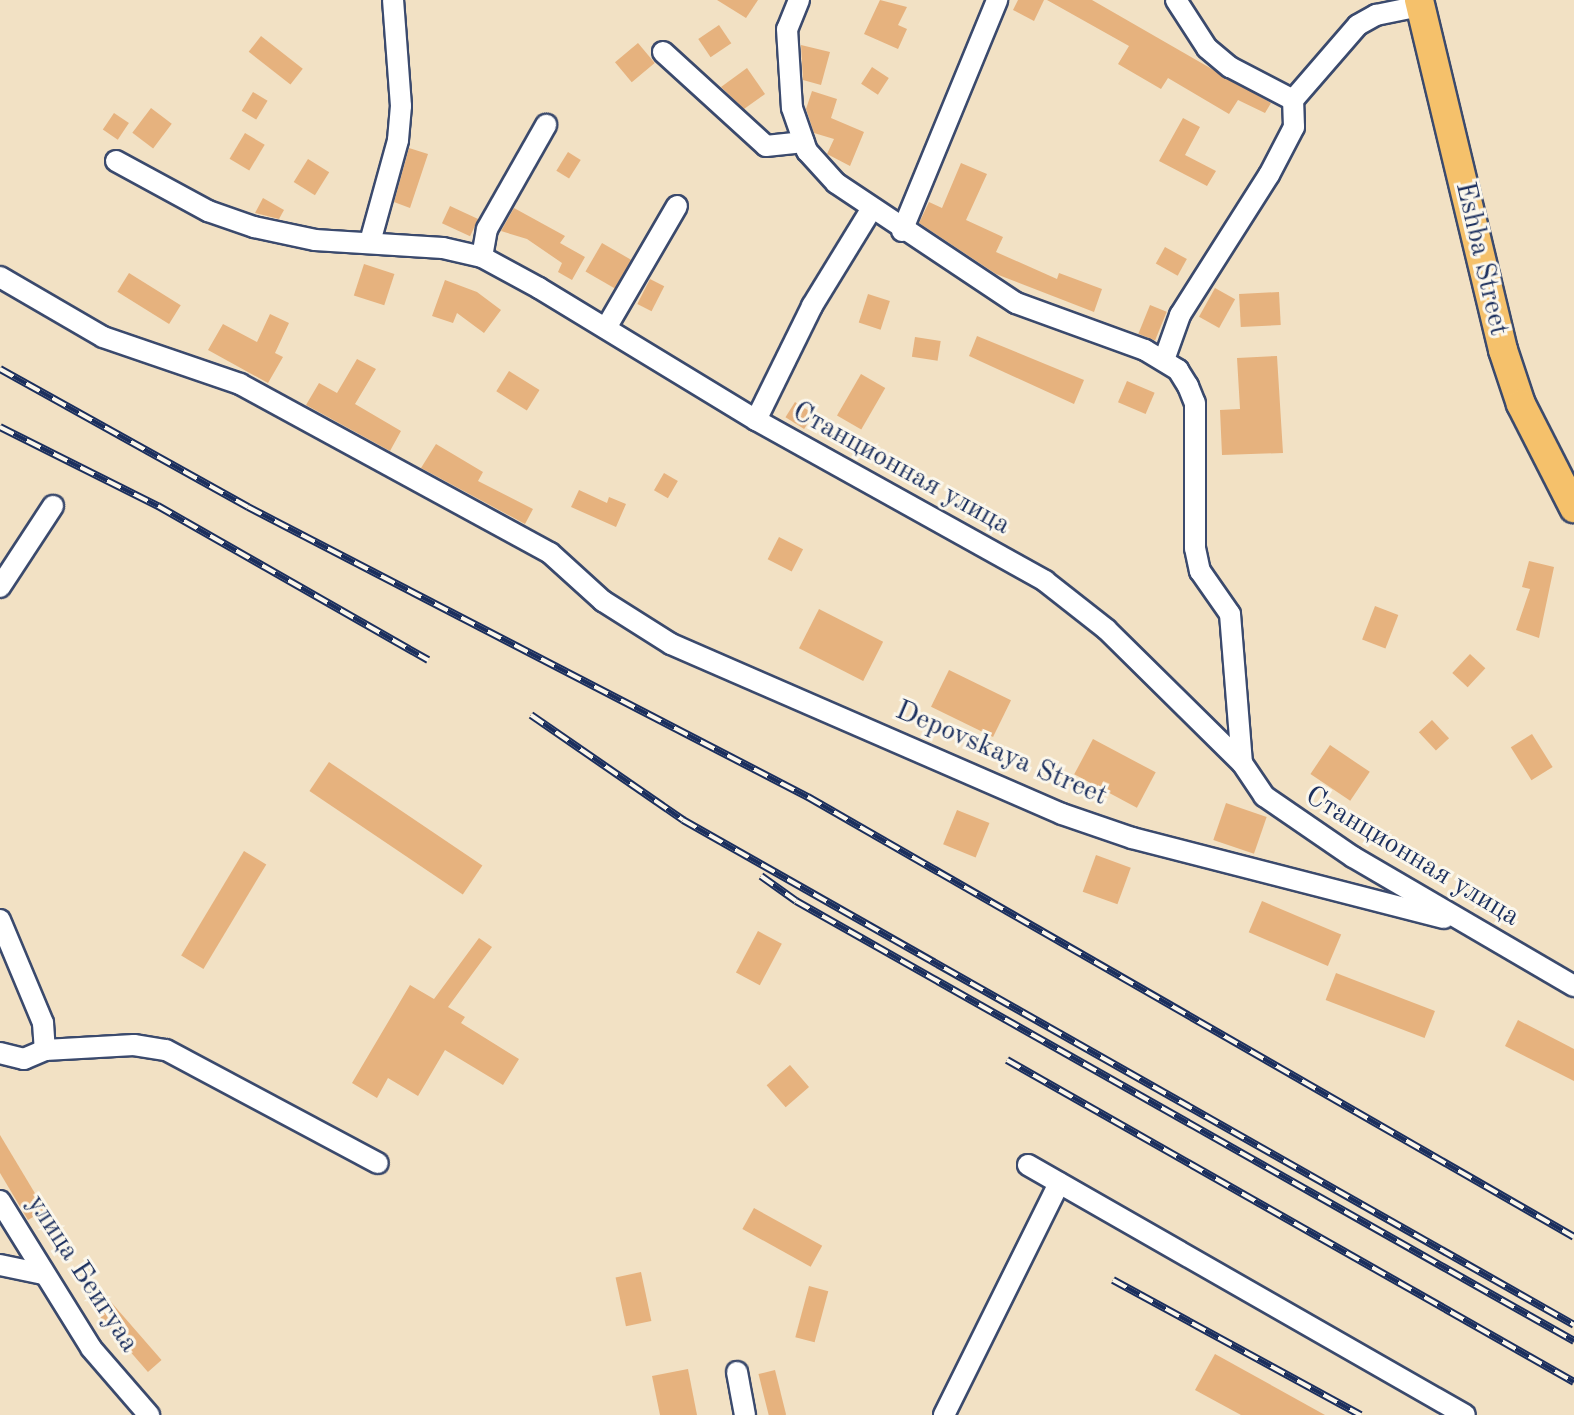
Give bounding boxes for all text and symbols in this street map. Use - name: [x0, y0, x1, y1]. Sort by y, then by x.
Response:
- street label: Eshba Street: [1447, 179, 1515, 339]
- street label: Станционная улица: [786, 395, 1016, 543]
- street label: Depovskaya Street: [890, 694, 1112, 814]
- street label: Станционная улица: [1299, 780, 1525, 934]
- street label: улица Беигуаа: [19, 1189, 145, 1359]

